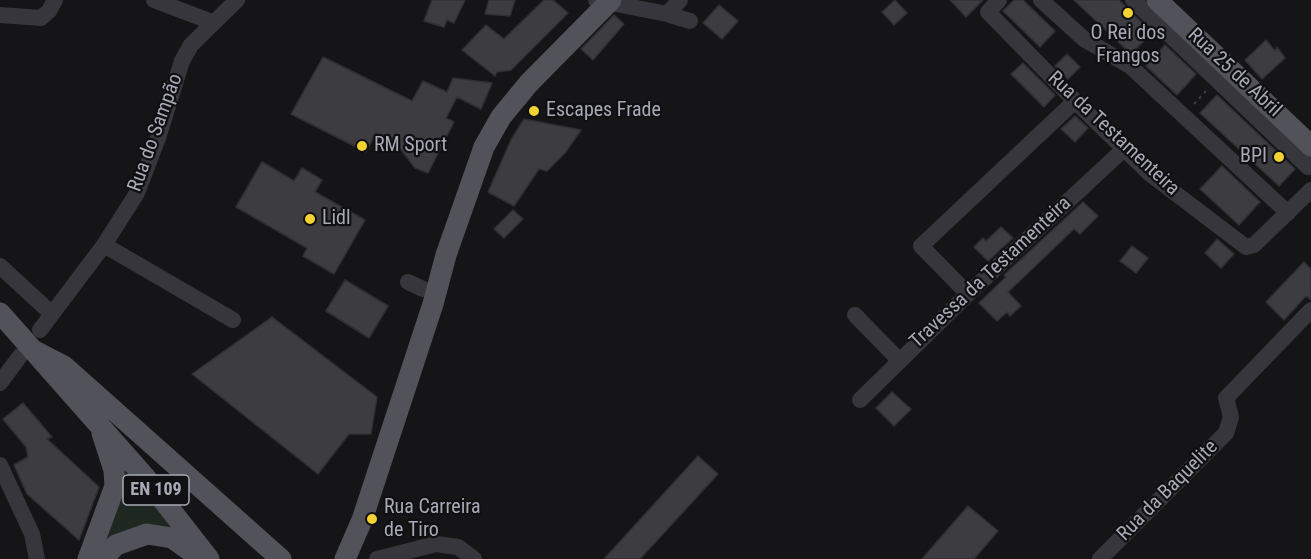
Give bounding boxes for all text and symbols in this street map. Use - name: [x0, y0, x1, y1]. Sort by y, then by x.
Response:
- marker: O Rei dos Frangos: [1121, 6, 1135, 20]
- place label: O Rei dos Frangos: [1091, 22, 1165, 69]
- street label: Rua 25 de Abril: [1182, 24, 1286, 122]
- street label: Rua da Testamenteira: [1042, 67, 1184, 201]
- street label: Rua do Sampão: [124, 71, 188, 195]
- place label: Escapes Frade: [546, 99, 661, 123]
- marker: Escapes Frade: [527, 104, 541, 118]
- place label: RM Sport: [374, 134, 447, 158]
- marker: RM Sport: [355, 139, 369, 153]
- place label: BPI: [1240, 145, 1267, 169]
- marker: BPI: [1272, 150, 1286, 164]
- street label: Travessa da Testamenteira: [905, 192, 1077, 354]
- place label: Lidl: [322, 207, 351, 231]
- marker: Lidl: [303, 212, 317, 226]
- street label: Rua da Baquelite: [1113, 436, 1223, 546]
- road number: EN 109: [123, 475, 189, 505]
- place label: Rua Carreira de Tiro: [384, 496, 481, 543]
- marker: Rua Carreira de Tiro: [365, 512, 379, 526]

